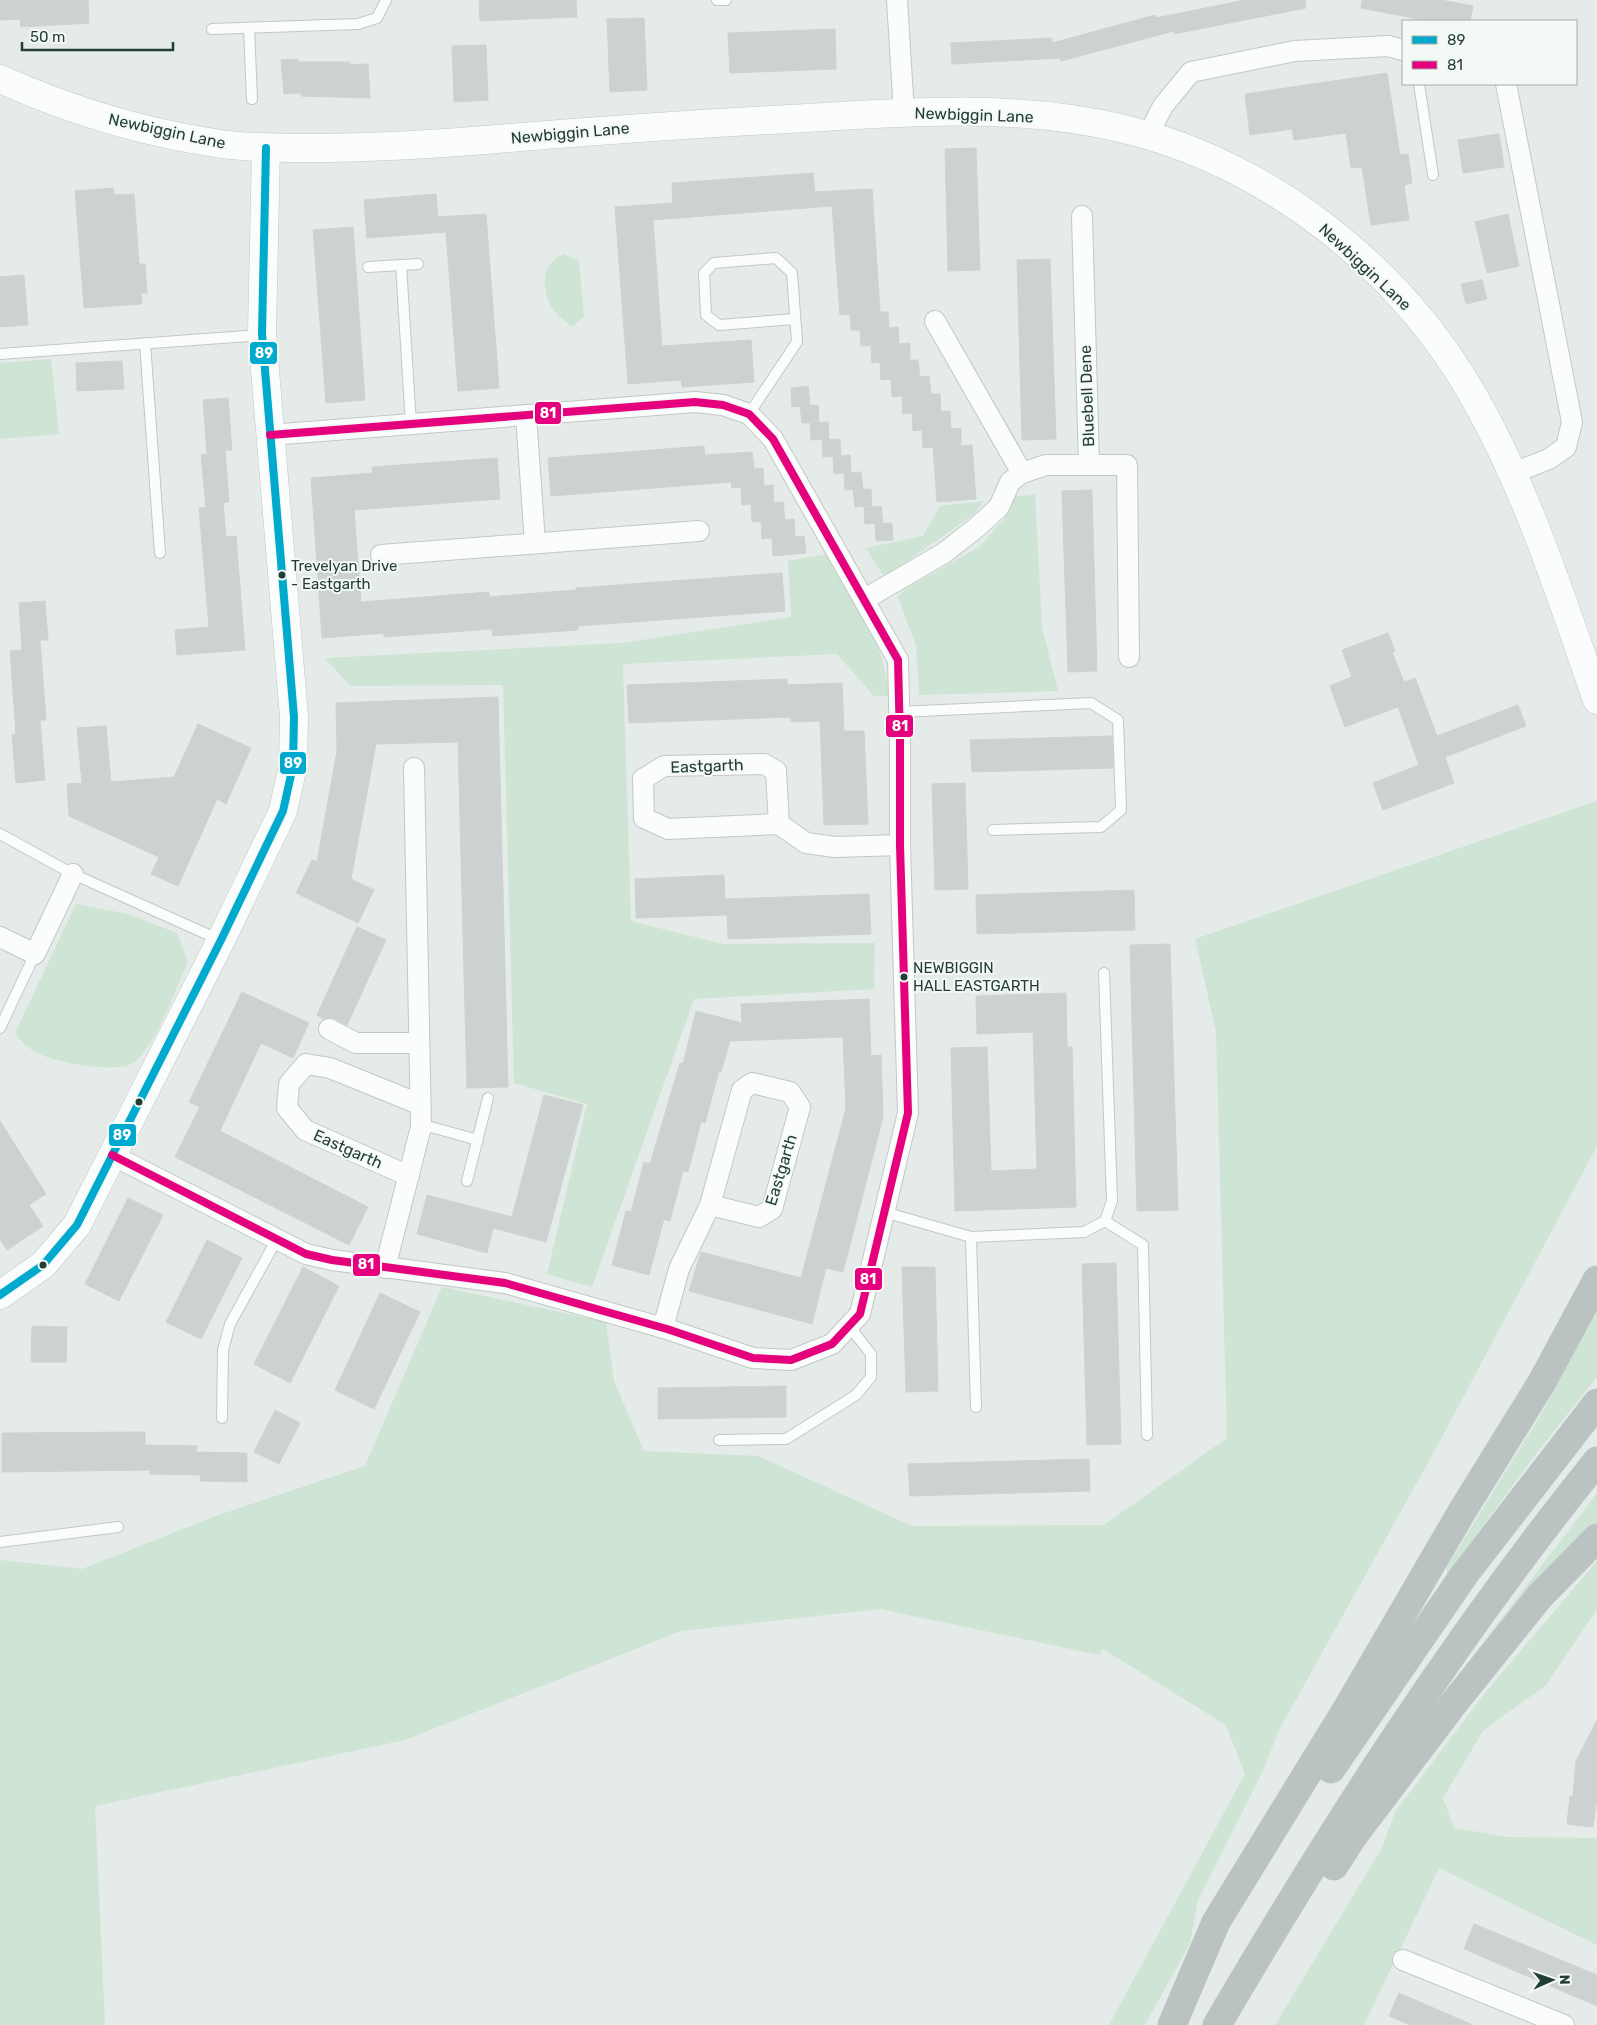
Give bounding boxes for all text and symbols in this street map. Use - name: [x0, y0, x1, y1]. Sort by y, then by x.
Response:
- scale bar: [22, 20, 174, 52]
- legend: [1402, 20, 1577, 85]
- text: 50 m: [30, 28, 65, 46]
- text: 89: [1447, 31, 1466, 49]
- text: 81: [1447, 56, 1463, 74]
- street label: Newbiggin Lane: [914, 103, 1034, 127]
- street label: Newbiggin Lane: [107, 109, 227, 153]
- street label: Newbiggin Lane: [510, 118, 630, 148]
- street label: Newbiggin Lane: [1315, 219, 1415, 315]
- line badge: 89: [249, 341, 278, 365]
- text: 89: [255, 345, 273, 362]
- street label: Bluebell Dene: [1076, 345, 1098, 447]
- line badge: 81: [534, 401, 562, 425]
- text: 81: [540, 405, 556, 422]
- place label: Trevelyan Drive - Eastgarth: [291, 557, 397, 593]
- marker: Trevelyan Drive - Eastgarth: [277, 570, 287, 580]
- line badge: 81: [885, 714, 914, 738]
- text: 81: [892, 718, 908, 735]
- line badge: 89: [279, 751, 307, 775]
- text: 89: [284, 755, 302, 772]
- street label: Eastgarth: [670, 755, 744, 777]
- place label: NEWBIGGIN HALL EASTGARTH: [913, 959, 1040, 995]
- marker: NEWBIGGIN HALL EASTGARTH: [899, 972, 909, 982]
- unlabelled marker: [134, 1097, 144, 1107]
- line badge: 89: [108, 1123, 137, 1147]
- street label: Eastgarth: [311, 1125, 385, 1173]
- text: 89: [113, 1127, 131, 1144]
- street label: Eastgarth: [761, 1132, 801, 1208]
- line badge: 81: [352, 1253, 381, 1277]
- text: 81: [358, 1256, 374, 1273]
- unlabelled marker: [38, 1260, 48, 1270]
- line badge: 81: [854, 1267, 883, 1291]
- text: 81: [860, 1271, 876, 1288]
- north arrow: [1527, 1955, 1577, 2005]
- text: N: [1556, 1974, 1573, 1985]

